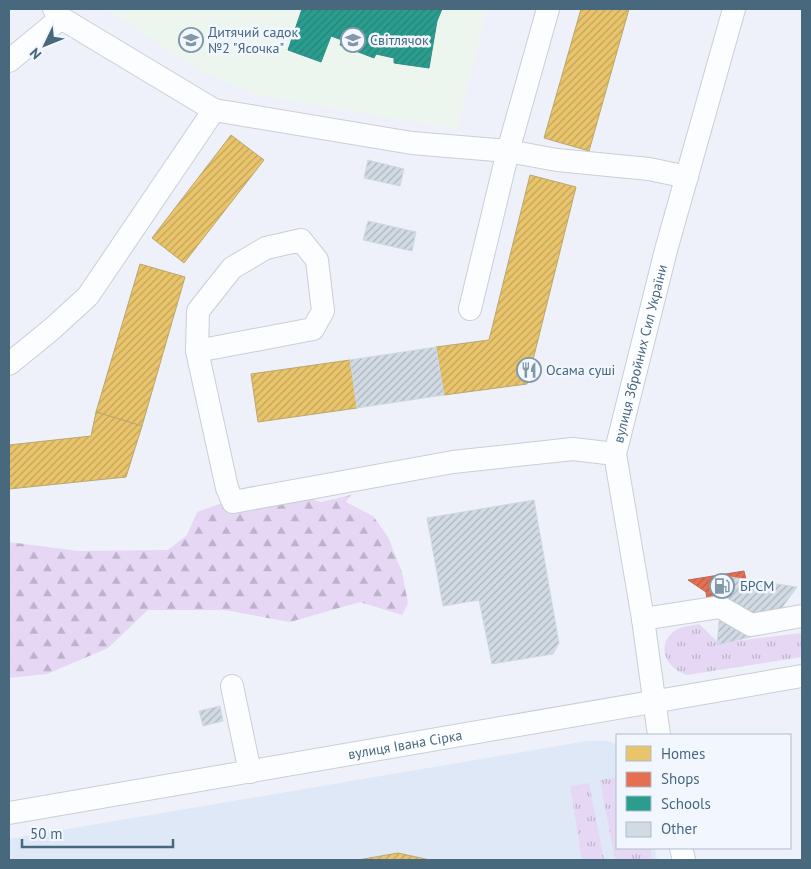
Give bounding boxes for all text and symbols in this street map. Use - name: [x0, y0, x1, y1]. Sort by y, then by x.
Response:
- north arrow: [20, 20, 70, 70]
- place label: Дитячий садок №2 "Ясочка": [208, 23, 298, 57]
- school or university icon: Дитячий садок №2 "Ясочка": [178, 27, 204, 53]
- school or university icon: Світлячок: [340, 27, 366, 53]
- place label: Світлячок: [370, 31, 429, 49]
- text: N: [26, 44, 45, 63]
- street label: вулиця Збройних Сил України: [609, 262, 671, 445]
- restaurant icon: Осама суші: [516, 357, 542, 383]
- place label: Осама суші: [546, 361, 615, 379]
- fuel station icon: БРСМ: [709, 573, 735, 599]
- place label: БРСМ: [740, 577, 774, 595]
- street label: вулиця Івана Сірка: [347, 726, 464, 763]
- legend: [616, 734, 791, 849]
- text: Homes: [661, 744, 705, 763]
- text: Shops: [661, 769, 700, 788]
- text: Schools: [661, 794, 711, 813]
- scale bar: [22, 816, 174, 848]
- text: Other: [661, 819, 697, 838]
- text: 50 m: [30, 824, 63, 843]

